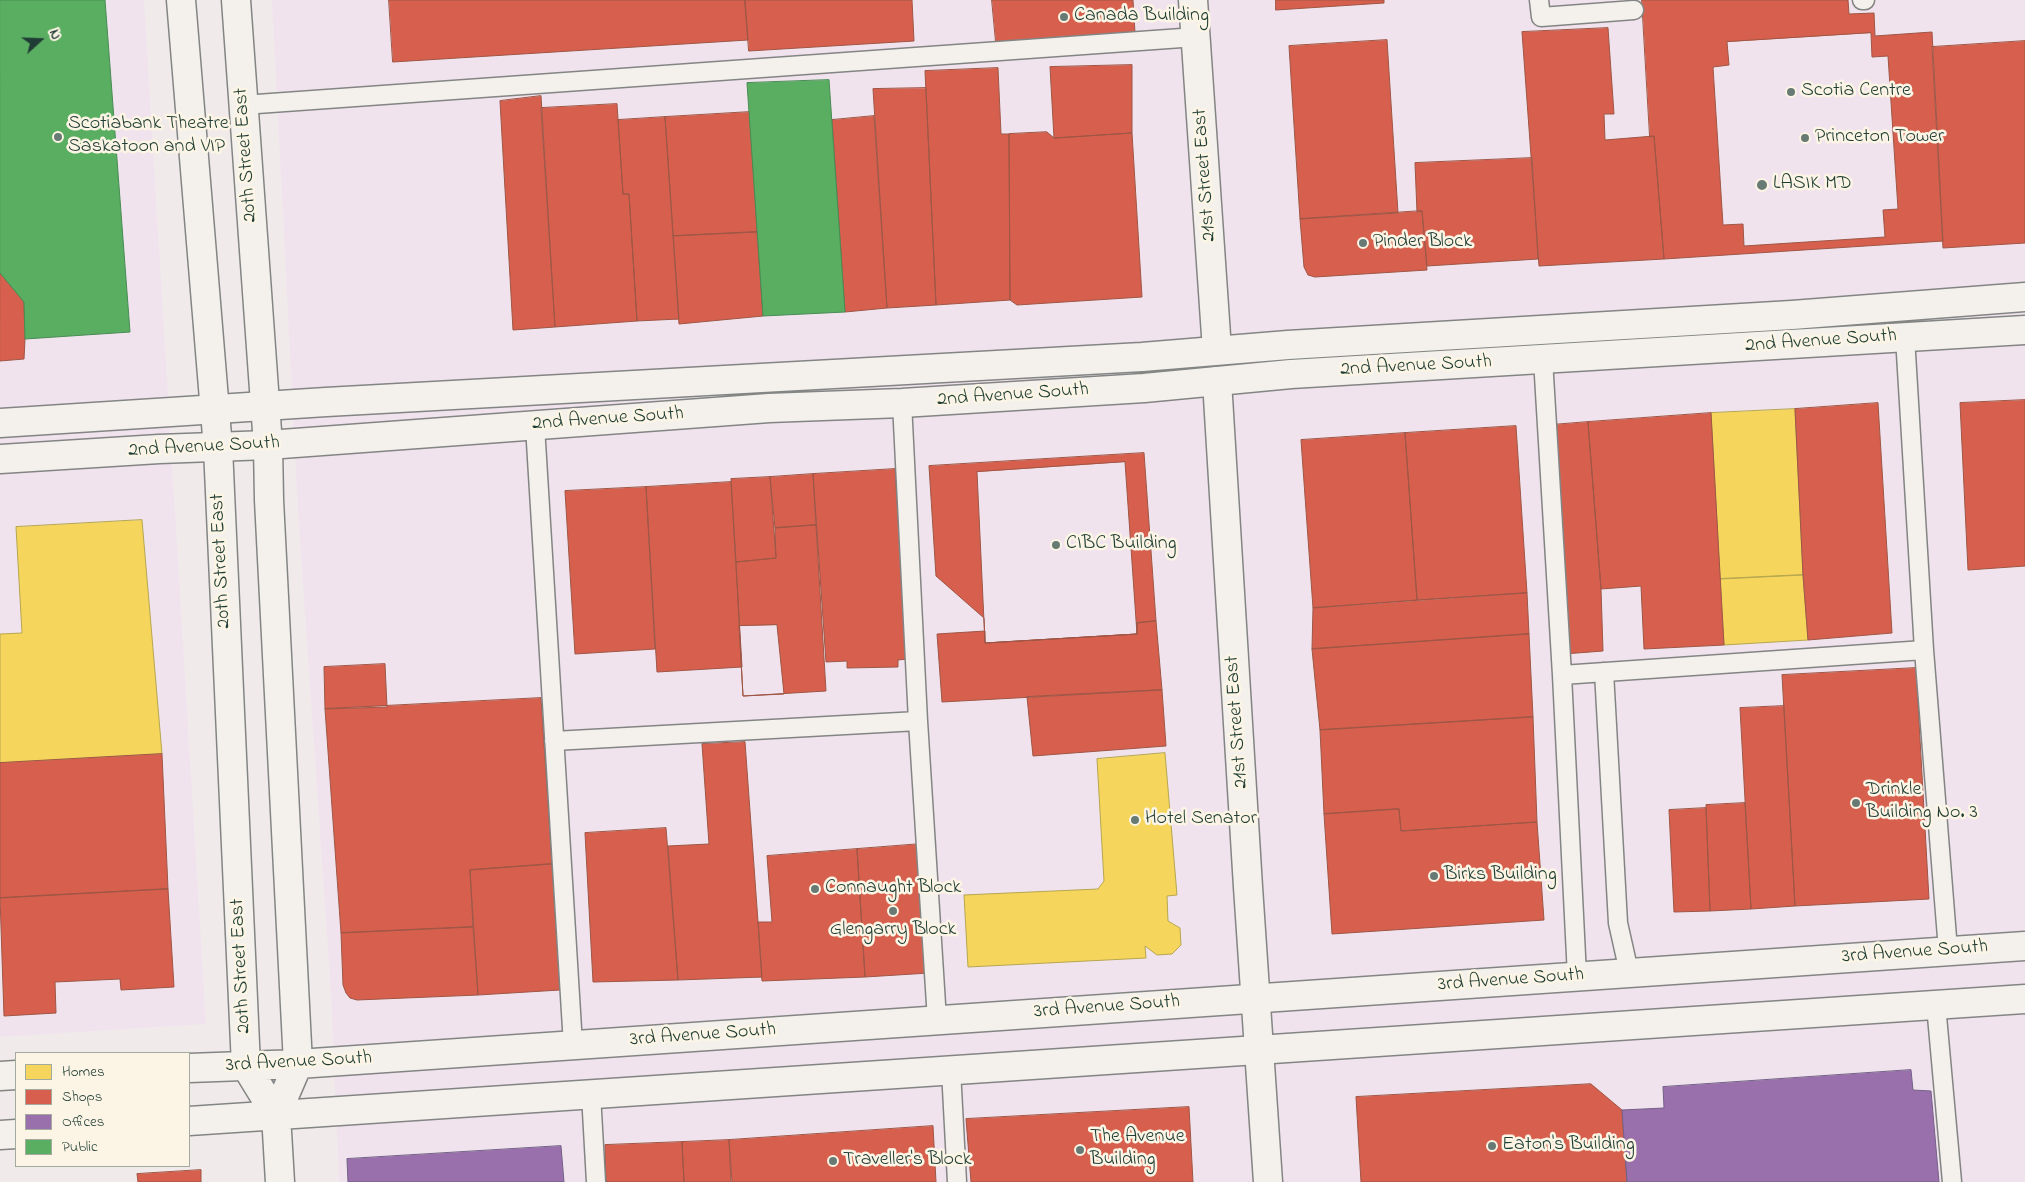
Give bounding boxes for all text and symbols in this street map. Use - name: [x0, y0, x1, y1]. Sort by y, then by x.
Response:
- place label: Canada Building: [1074, 5, 1209, 29]
- marker: Canada Building: [1058, 11, 1070, 23]
- north arrow: [15, 15, 65, 65]
- text: N: [43, 27, 66, 43]
- place label: Scotia Centre: [1801, 80, 1911, 104]
- marker: Scotia Centre: [1785, 86, 1797, 98]
- street label: 20th Street East: [230, 87, 264, 223]
- street label: 21st Street East: [1189, 108, 1223, 242]
- place label: Scotiabank Theatre Saskatoon and VIP: [68, 113, 229, 160]
- place label: Princeton Tower: [1815, 126, 1944, 150]
- marker: Scotiabank Theatre Saskatoon and VIP: [52, 131, 64, 143]
- marker: Princeton Tower: [1799, 132, 1811, 144]
- place label: LASIK MD: [1773, 173, 1852, 197]
- marker: LASIK MD: [1755, 178, 1769, 192]
- place label: Pinder Block: [1373, 231, 1472, 255]
- marker: Pinder Block: [1357, 237, 1369, 249]
- street label: 2nd Avenue South: [1745, 325, 1897, 359]
- street label: 2nd Avenue South: [1340, 351, 1492, 383]
- street label: 2nd Avenue South: [937, 379, 1089, 413]
- street label: 2nd Avenue South: [532, 403, 684, 437]
- street label: 2nd Avenue South: [128, 432, 280, 464]
- street label: 20th Street East: [206, 493, 238, 629]
- place label: CIBC Building: [1066, 533, 1177, 557]
- marker: CIBC Building: [1050, 539, 1062, 551]
- street label: 21st Street East: [1221, 655, 1255, 789]
- place label: Drinkle Building No. 3: [1866, 779, 1978, 826]
- marker: Drinkle Building No. 3: [1850, 797, 1862, 809]
- place label: Hotel Senator: [1145, 808, 1257, 832]
- marker: Hotel Senator: [1129, 814, 1141, 826]
- place label: Birks Building: [1444, 864, 1557, 888]
- marker: Birks Building: [1428, 870, 1440, 882]
- place label: Connaught Block: [825, 877, 961, 901]
- marker: Connaught Block: [809, 883, 821, 895]
- street label: 20th Street East: [226, 898, 258, 1034]
- marker: Glengarry Block: [887, 905, 899, 917]
- place label: Glengarry Block: [830, 919, 956, 943]
- street label: 3rd Avenue South: [1841, 936, 1989, 970]
- street label: 3rd Avenue South: [1437, 964, 1585, 998]
- street label: 3rd Avenue South: [1033, 991, 1181, 1025]
- street label: 3rd Avenue South: [629, 1019, 777, 1053]
- street label: 3rd Avenue South: [225, 1047, 373, 1079]
- legend: [15, 1052, 190, 1167]
- text: Homes: [62, 1061, 105, 1083]
- text: Shops: [62, 1086, 102, 1108]
- text: Offices: [62, 1111, 104, 1133]
- place label: The Avenue Building: [1090, 1126, 1185, 1173]
- place label: Eaton's Building: [1502, 1134, 1635, 1158]
- text: Public: [62, 1136, 98, 1158]
- marker: Eaton's Building: [1486, 1140, 1498, 1152]
- marker: The Avenue Building: [1074, 1144, 1086, 1156]
- place label: Traveller's Block: [843, 1149, 972, 1173]
- marker: Traveller's Block: [827, 1155, 839, 1167]

